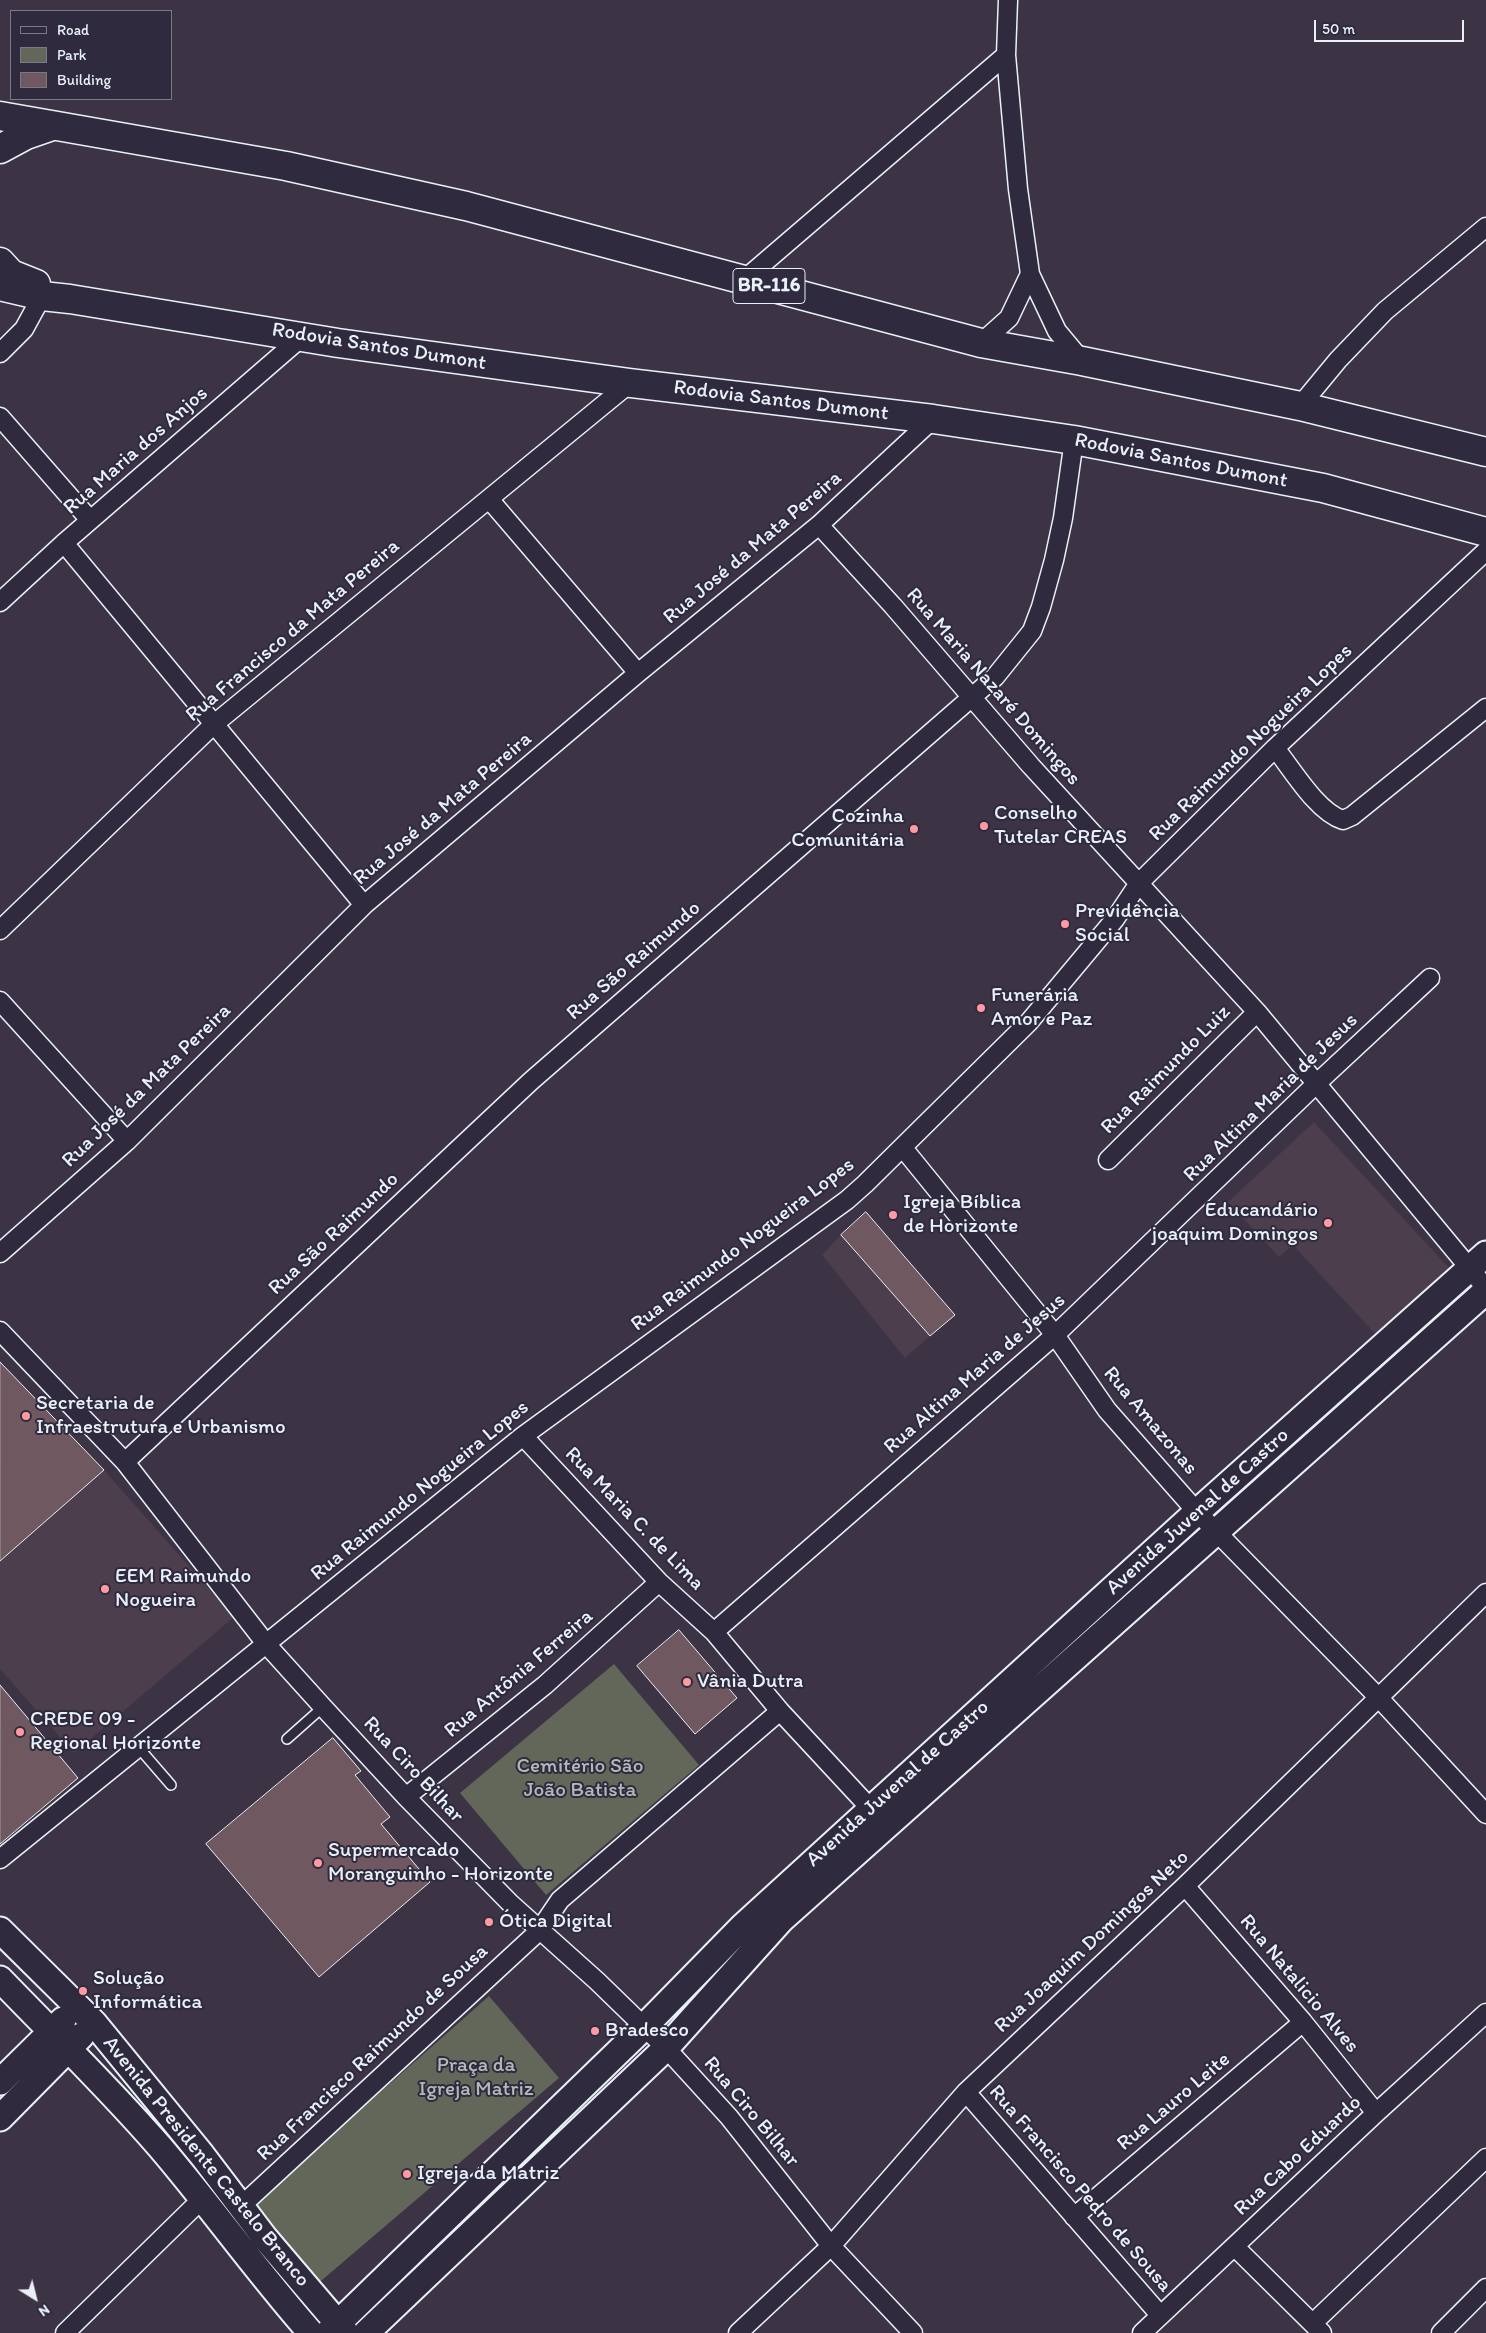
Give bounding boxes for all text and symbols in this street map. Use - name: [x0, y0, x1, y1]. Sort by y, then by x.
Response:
- legend: [10, 10, 172, 100]
- scale bar: [1316, 10, 1466, 42]
- text: 50 m: [1322, 20, 1355, 38]
- text: Road: [57, 21, 89, 39]
- text: Park: [57, 46, 87, 64]
- text: Building: [57, 71, 111, 89]
- road number: BR-116: [733, 268, 805, 304]
- street label: Rodovia Santos Dumont: [270, 318, 488, 376]
- street label: Rodovia Santos Dumont: [672, 375, 890, 427]
- street label: Rua Maria dos Anjos: [59, 381, 213, 521]
- street label: Rodovia Santos Dumont: [1072, 428, 1290, 494]
- street label: Rua José da Mata Pereira: [659, 466, 847, 630]
- street label: Rua Francisco da Mata Pereira: [181, 534, 405, 728]
- street label: Rua Maria Nazaré Domingos: [900, 583, 1086, 791]
- street label: Rua Raimundo Nogueira Lopes: [1144, 639, 1358, 847]
- street label: Rua José da Mata Pereira: [349, 727, 537, 891]
- place label: Conselho Tutelar CREAS: [994, 801, 1127, 851]
- place label: Cozinha Comunitária: [791, 804, 904, 854]
- marker: Conselho Tutelar CREAS: [978, 820, 990, 832]
- marker: Cozinha Comunitária: [908, 823, 920, 835]
- street label: Rua São Raimundo: [562, 896, 706, 1026]
- place label: Previdência Social: [1075, 899, 1180, 949]
- marker: Previdência Social: [1059, 918, 1071, 930]
- place label: Funerária Amor e Paz: [991, 983, 1092, 1033]
- street label: Rua José da Mata Pereira: [57, 999, 237, 1173]
- street label: Rua Raimundo Luiz: [1096, 1000, 1236, 1140]
- marker: Funerária Amor e Paz: [975, 1002, 987, 1014]
- street label: Rua Altina Maria de Jesus: [1179, 1008, 1363, 1188]
- street label: Rua Raimundo Nogueira Lopes: [626, 1153, 860, 1337]
- street label: Rua São Raimundo: [264, 1167, 404, 1301]
- place label: Igreja Bíblica de Horizonte: [903, 1190, 1021, 1240]
- place label: Educandário joaquim Domingos: [1152, 1198, 1318, 1248]
- marker: Igreja Bíblica de Horizonte: [887, 1209, 899, 1221]
- marker: Educandário joaquim Domingos: [1322, 1217, 1334, 1229]
- street label: Rua Altina Maria de Jesus: [879, 1288, 1071, 1460]
- street label: Rua Amazonas: [1097, 1362, 1203, 1480]
- place label: Secretaria de Infraestrutura e Urbanismo: [36, 1391, 286, 1441]
- street label: Rua Raimundo Nogueira Lopes: [306, 1395, 534, 1587]
- marker: Secretaria de Infraestrutura e Urbanismo: [20, 1410, 32, 1422]
- street label: Avenida Juvenal de Castro: [1101, 1423, 1295, 1601]
- street label: Rua Maria C. de Lima: [559, 1442, 709, 1596]
- place label: EEM Raimundo Nogueira: [115, 1564, 251, 1614]
- marker: EEM Raimundo Nogueira: [99, 1583, 111, 1595]
- street label: Rua Antônia Ferreira: [439, 1604, 599, 1744]
- place label: Vânia Dutra: [697, 1669, 803, 1695]
- marker: Vânia Dutra: [681, 1676, 693, 1688]
- street label: Avenida Juvenal de Castro: [801, 1695, 995, 1873]
- place label: CREDE 09 - Regional Horizonte: [30, 1707, 201, 1757]
- street label: Rua Ciro Bilhar: [357, 1712, 469, 1828]
- marker: CREDE 09 - Regional Horizonte: [14, 1726, 26, 1738]
- park label: Cemitério São João Batista: [516, 1754, 644, 1804]
- place label: Supermercado Moranguinho - Horizonte: [328, 1838, 553, 1888]
- street label: Rua Joaquim Domingos Neto: [989, 1845, 1195, 2039]
- marker: Supermercado Moranguinho - Horizonte: [312, 1857, 324, 1869]
- place label: Ótica Digital: [499, 1909, 612, 1935]
- street label: Rua Natalicio Alves: [1234, 1910, 1364, 2058]
- marker: Ótica Digital: [483, 1916, 495, 1928]
- street label: Rua Francisco Raimundo de Sousa: [252, 1939, 494, 2167]
- place label: Solução Informática: [93, 1966, 202, 2016]
- marker: Solução Informática: [77, 1985, 89, 1997]
- place label: Bradesco: [605, 2018, 689, 2044]
- marker: Bradesco: [589, 2025, 601, 2037]
- street label: Avenida Presidente Castelo Branco: [97, 2032, 315, 2292]
- street label: Rua Lauro Leite: [1112, 2047, 1236, 2157]
- street label: Rua Ciro Bilhar: [698, 2052, 804, 2172]
- park label: Praça da Igreja Matriz: [418, 2053, 534, 2103]
- street label: Rua Francisco Pedro de Sousa: [983, 2080, 1177, 2298]
- street label: Rua Cabo Eduardo: [1229, 2090, 1367, 2222]
- place label: Igreja da Matriz: [417, 2161, 559, 2187]
- marker: Igreja da Matriz: [401, 2168, 413, 2180]
- north arrow: [10, 2273, 60, 2323]
- text: N: [35, 2301, 53, 2320]

